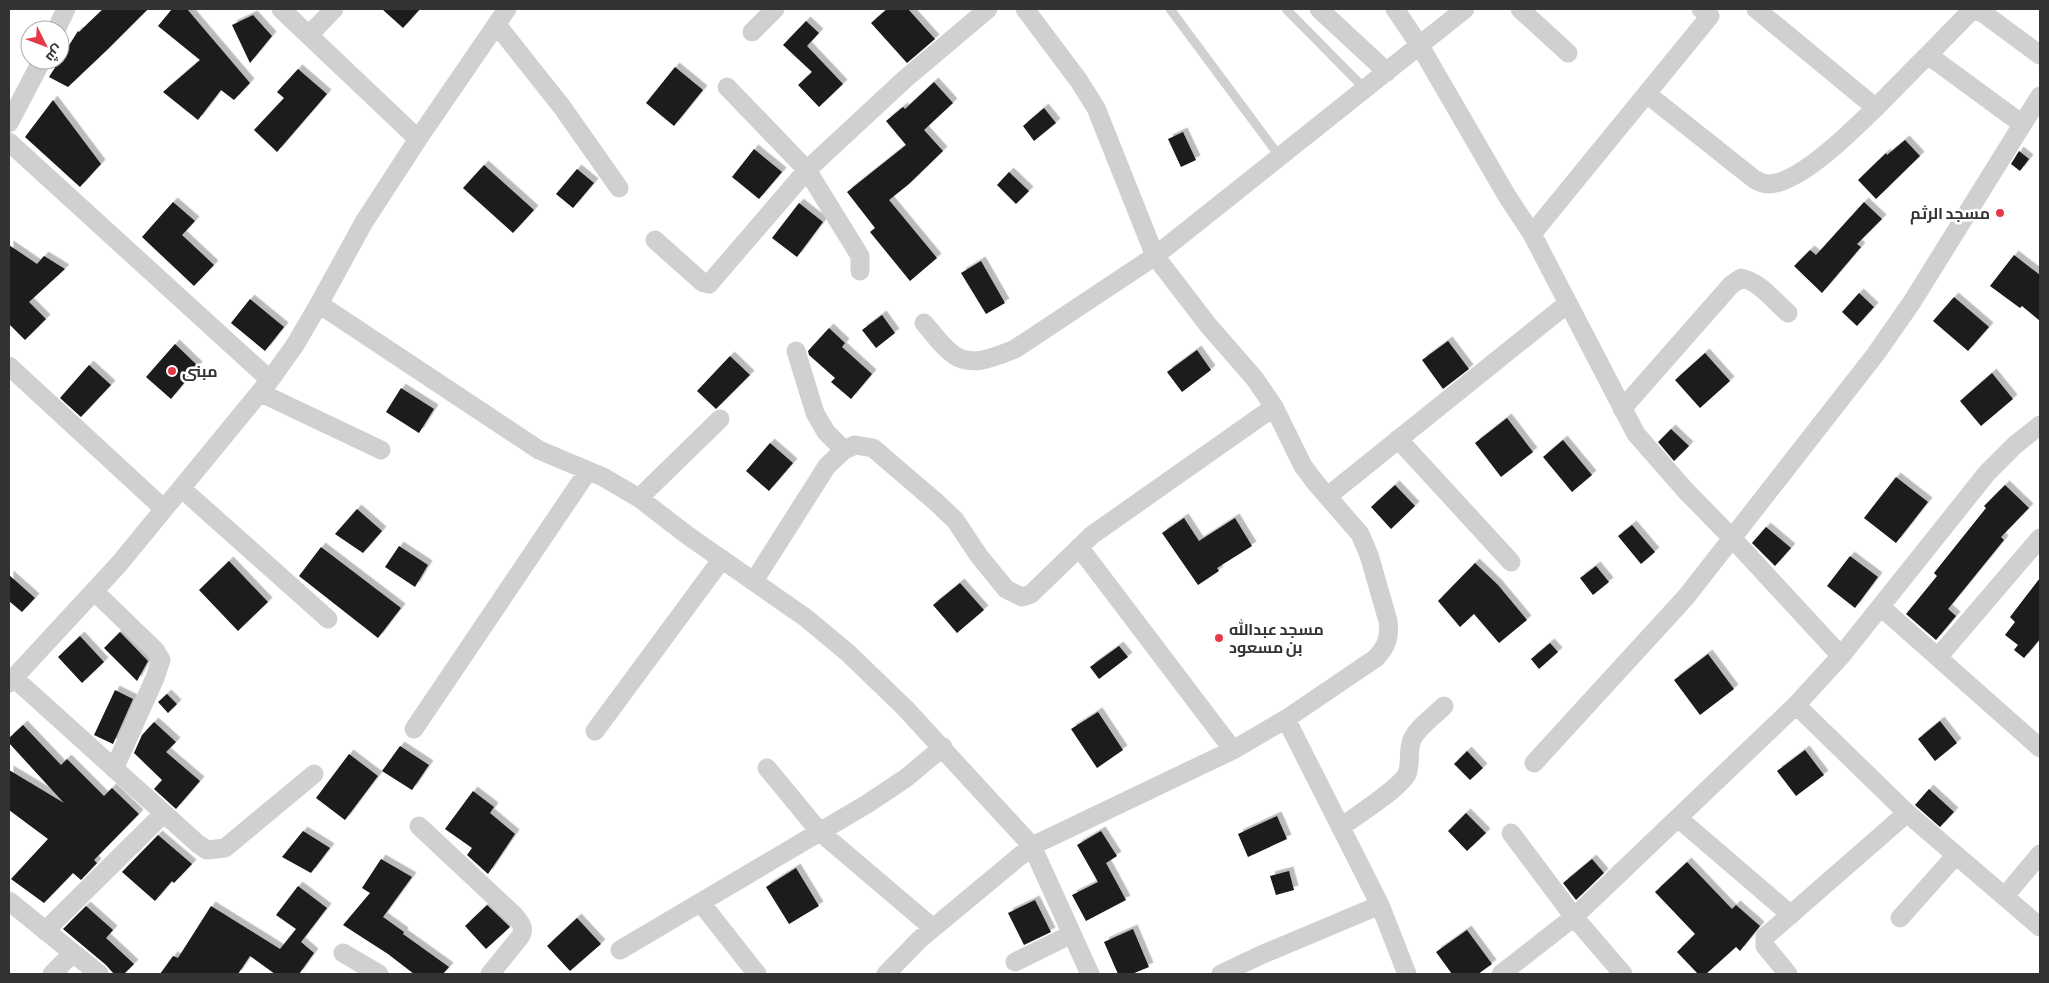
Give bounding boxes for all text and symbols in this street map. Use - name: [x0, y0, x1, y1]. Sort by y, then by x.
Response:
- north arrow: [20, 20, 70, 70]
- text: ش: [42, 41, 67, 66]
- place label: مسجد الرثم: [1910, 205, 1990, 225]
- marker: مسجد الرثم: [1994, 207, 2006, 219]
- place label: مبنى: [182, 363, 218, 382]
- marker: مبنى: [166, 365, 178, 377]
- place label: مسجد عبدالله بن مسعود: [1229, 618, 1324, 658]
- marker: مسجد عبدالله بن مسعود: [1213, 632, 1225, 644]

